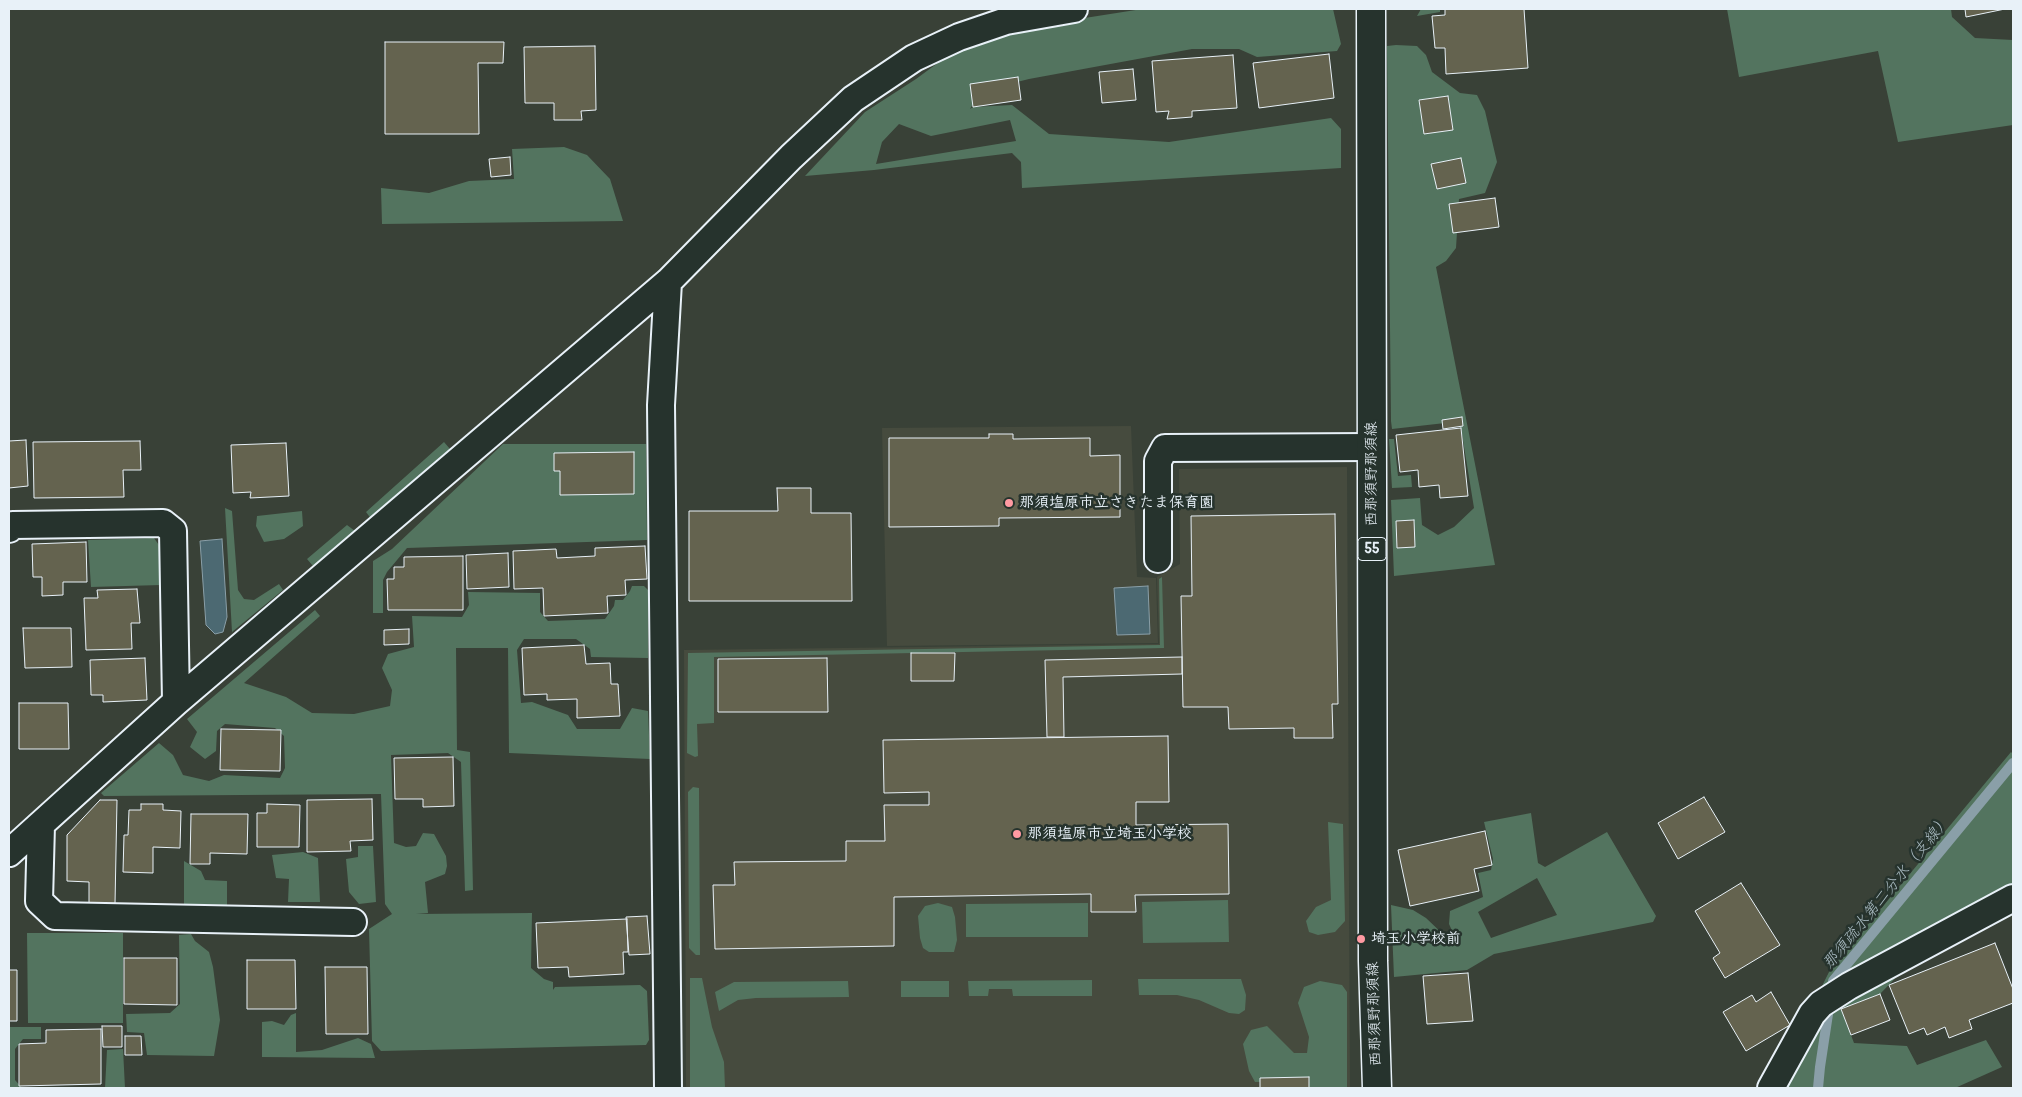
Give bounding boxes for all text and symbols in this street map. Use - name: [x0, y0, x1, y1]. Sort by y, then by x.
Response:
- street label: 西那須野那須線: [1363, 422, 1381, 526]
- place label: 那須塩原市立さきたま保育園: [1019, 494, 1214, 512]
- marker: 那須塩原市立さきたま保育園: [1003, 497, 1015, 509]
- road number: 55: [1358, 538, 1386, 560]
- water label: 那須疏水第二分水（支線）: [1819, 812, 1955, 974]
- place label: 那須塩原市立埼玉小学校: [1027, 825, 1192, 843]
- marker: 那須塩原市立埼玉小学校: [1011, 828, 1023, 840]
- place label: 埼玉小学校前: [1371, 930, 1461, 948]
- marker: 埼玉小学校前: [1355, 933, 1367, 945]
- street label: 西那須野那須線: [1364, 961, 1386, 1067]

